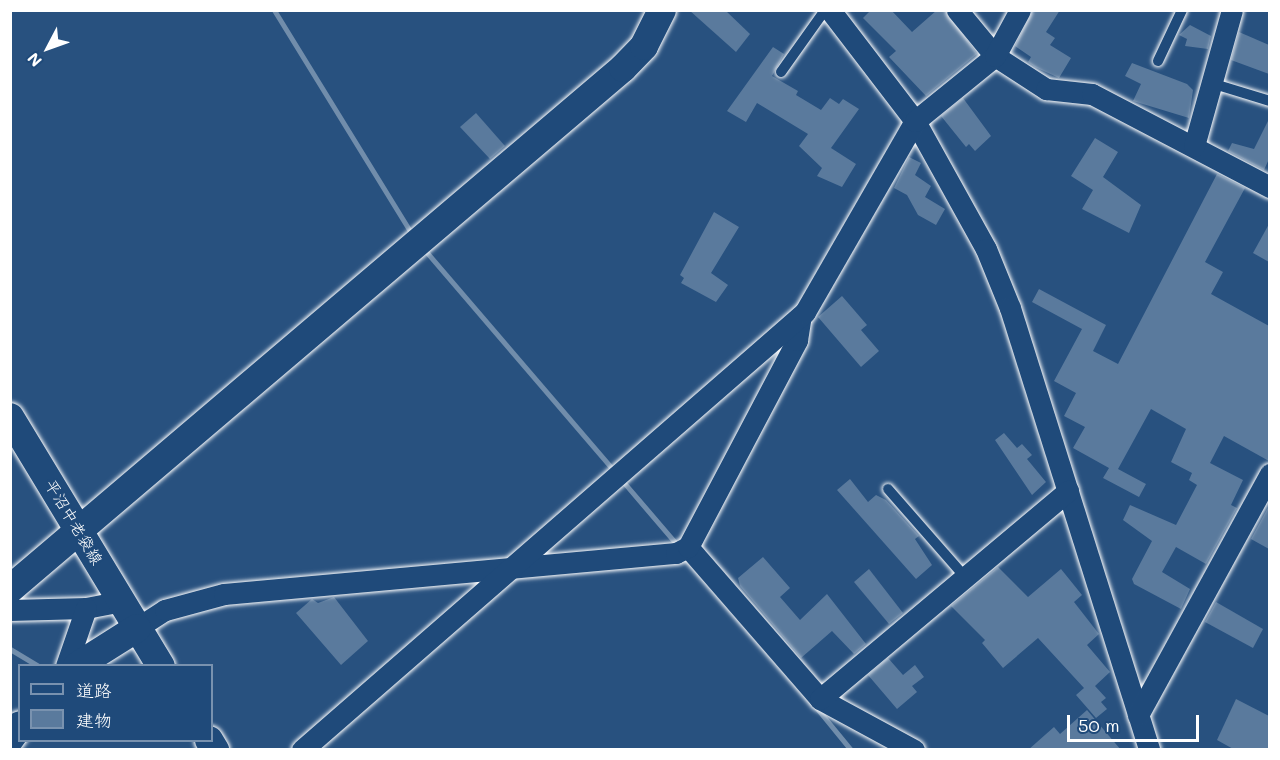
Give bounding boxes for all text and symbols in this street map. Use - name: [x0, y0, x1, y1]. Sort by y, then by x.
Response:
- north arrow: [18, 18, 78, 78]
- text: N: [22, 49, 46, 72]
- street label: 平沼中老袋線: [41, 476, 107, 568]
- legend: [18, 664, 213, 742]
- text: 道路: [76, 678, 112, 702]
- scale bar: [1070, 703, 1202, 741]
- text: 建物: [76, 708, 112, 732]
- text: 50 m: [1078, 713, 1120, 737]

